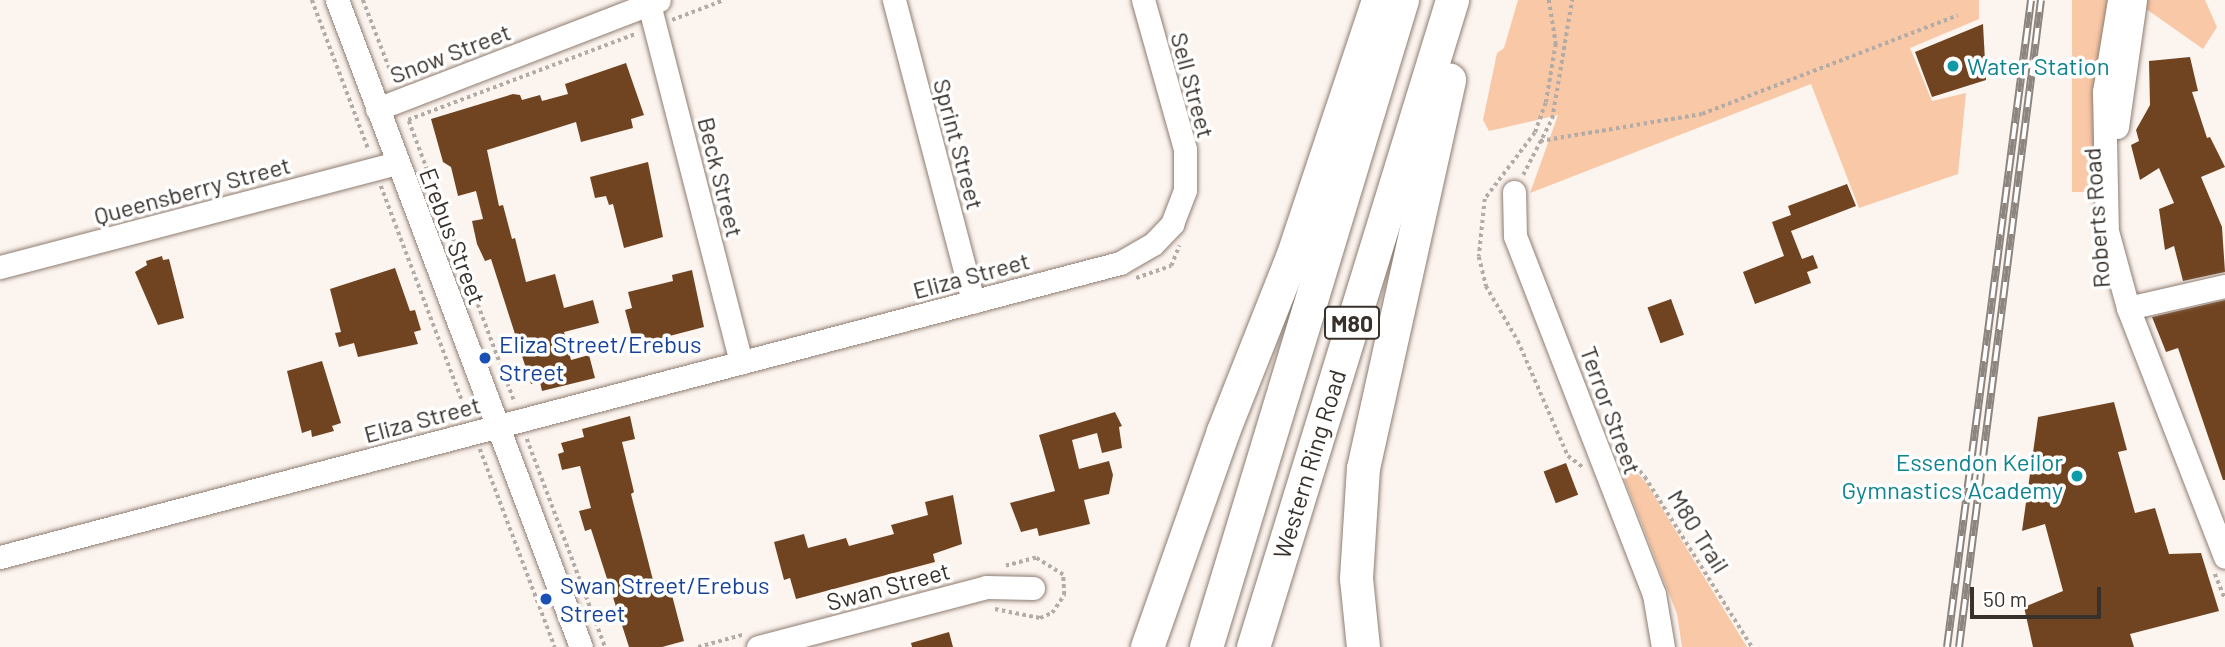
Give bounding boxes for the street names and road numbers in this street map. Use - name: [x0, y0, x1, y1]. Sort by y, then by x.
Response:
- street label: Snow Street: [386, 17, 514, 89]
- street label: Sell Street: [1165, 29, 1221, 141]
- street label: Sprint Street: [928, 76, 990, 212]
- street label: Beck Street: [692, 114, 750, 240]
- street label: Roberts Road: [2077, 147, 2115, 289]
- street label: Queensberry Street: [91, 150, 293, 230]
- street label: Erebus Street: [414, 164, 492, 308]
- street label: Eliza Street: [910, 246, 1032, 304]
- road number: M80: [1324, 304, 1380, 342]
- street label: Terror Street: [1575, 342, 1647, 478]
- street label: Western Ring Road: [1267, 366, 1351, 562]
- street label: Eliza Street: [361, 390, 483, 448]
- street label: M80 Trail: [1662, 484, 1736, 578]
- street label: Swan Street: [823, 556, 953, 616]

